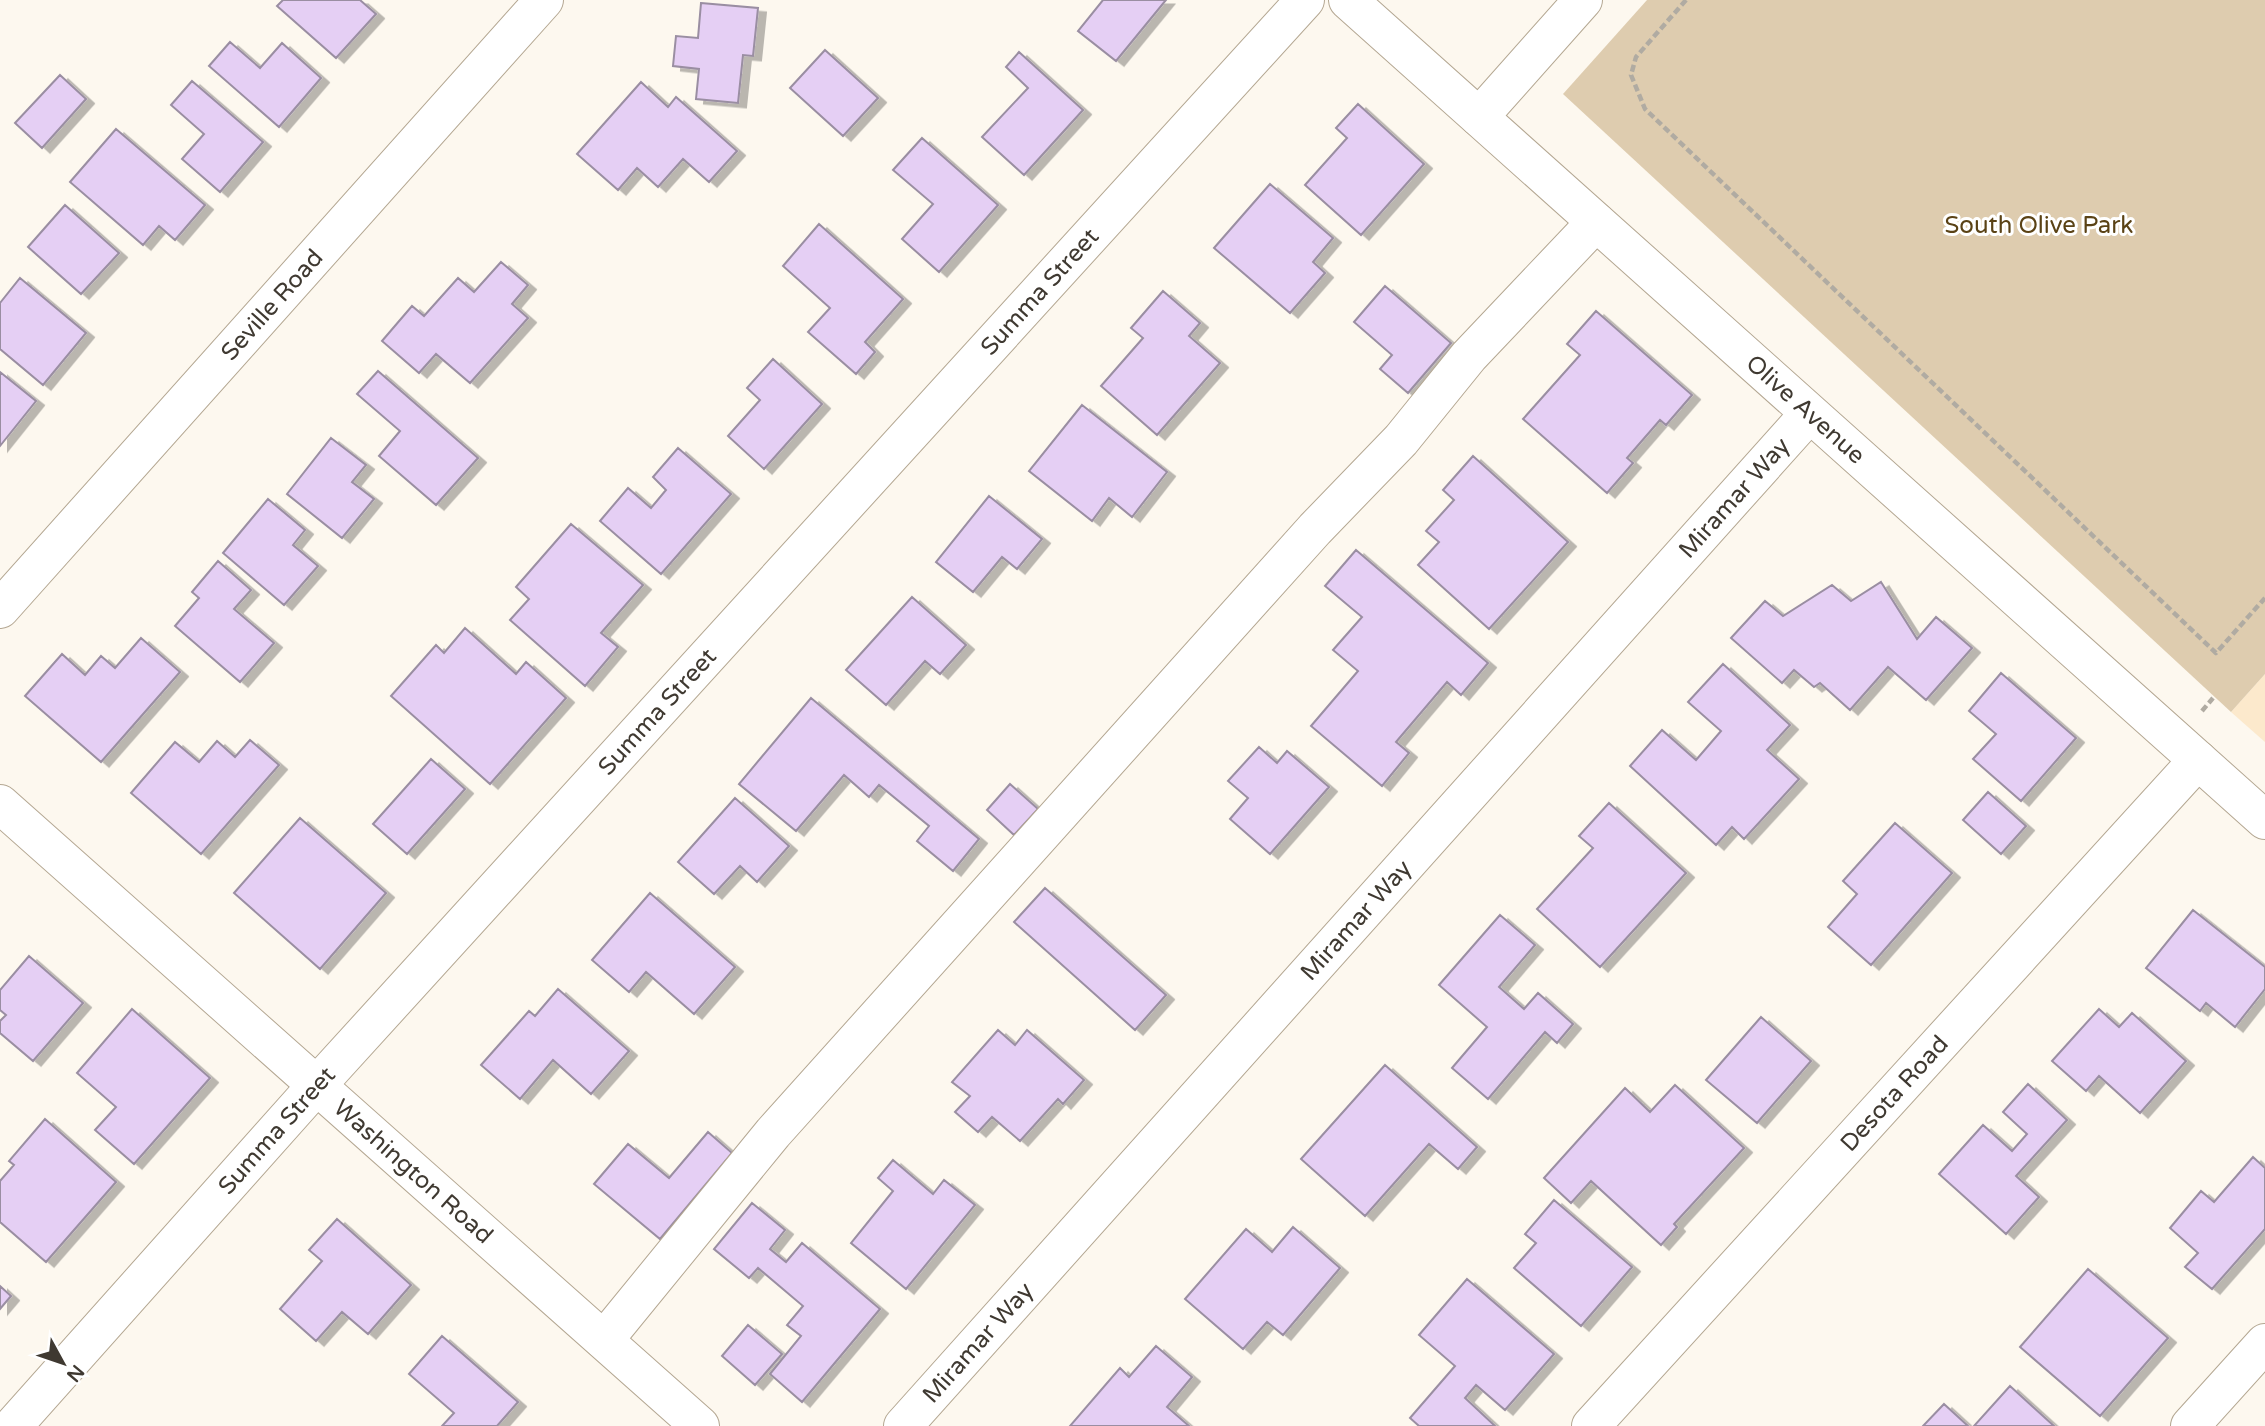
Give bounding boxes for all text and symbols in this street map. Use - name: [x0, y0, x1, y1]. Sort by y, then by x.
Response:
- park label: South Olive Park: [1945, 211, 2133, 240]
- street label: Summa Street: [974, 222, 1105, 361]
- street label: Seville Road: [215, 243, 329, 366]
- street label: Olive Avenue: [1740, 349, 1871, 470]
- street label: Miramar Way: [1673, 431, 1796, 564]
- street label: Summa Street: [592, 642, 722, 781]
- street label: Miramar Way: [1294, 854, 1418, 986]
- street label: Desota Road: [1834, 1030, 1954, 1157]
- street label: Summa Street: [212, 1060, 341, 1200]
- street label: Washington Road: [328, 1093, 499, 1250]
- street label: Miramar Way: [916, 1276, 1039, 1409]
- north arrow: [28, 1328, 98, 1398]
- text: N: [62, 1360, 89, 1386]

